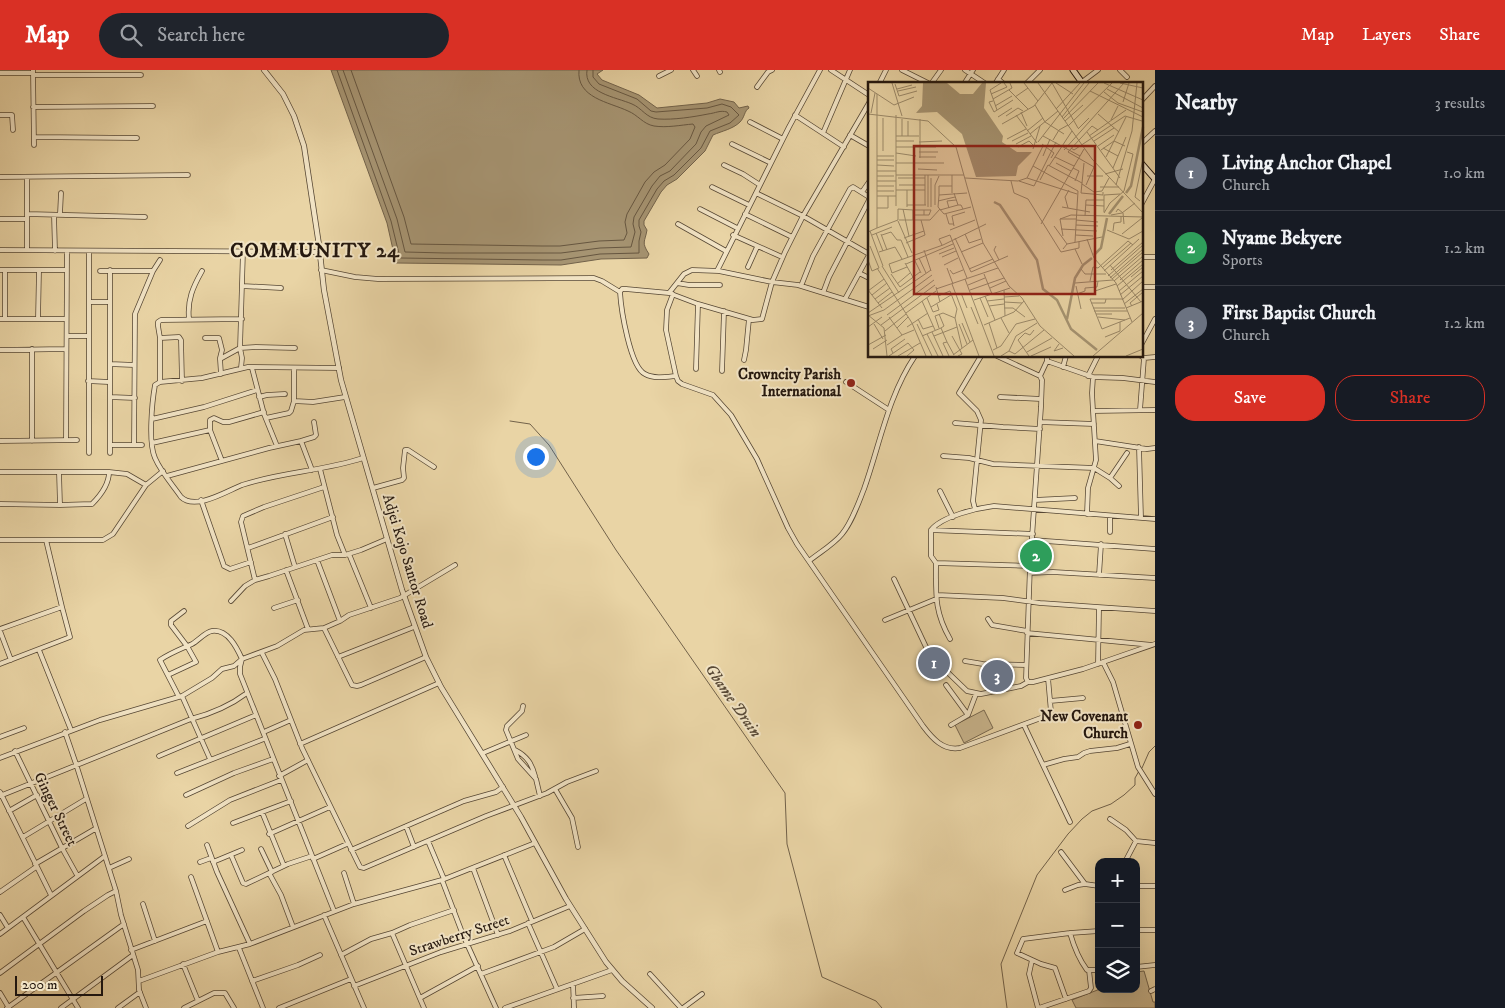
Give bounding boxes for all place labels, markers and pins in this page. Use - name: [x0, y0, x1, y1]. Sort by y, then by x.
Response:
- place label: Crowncity Parish International: [738, 365, 841, 401]
- marker: Crowncity Parish International: [845, 377, 857, 389]
- pin: 2: [1020, 537, 1052, 575]
- pin: 1: [918, 644, 950, 682]
- pin: 3: [981, 657, 1013, 695]
- place label: New Covenant Church: [1040, 707, 1128, 743]
- marker: New Covenant Church: [1132, 719, 1144, 731]

